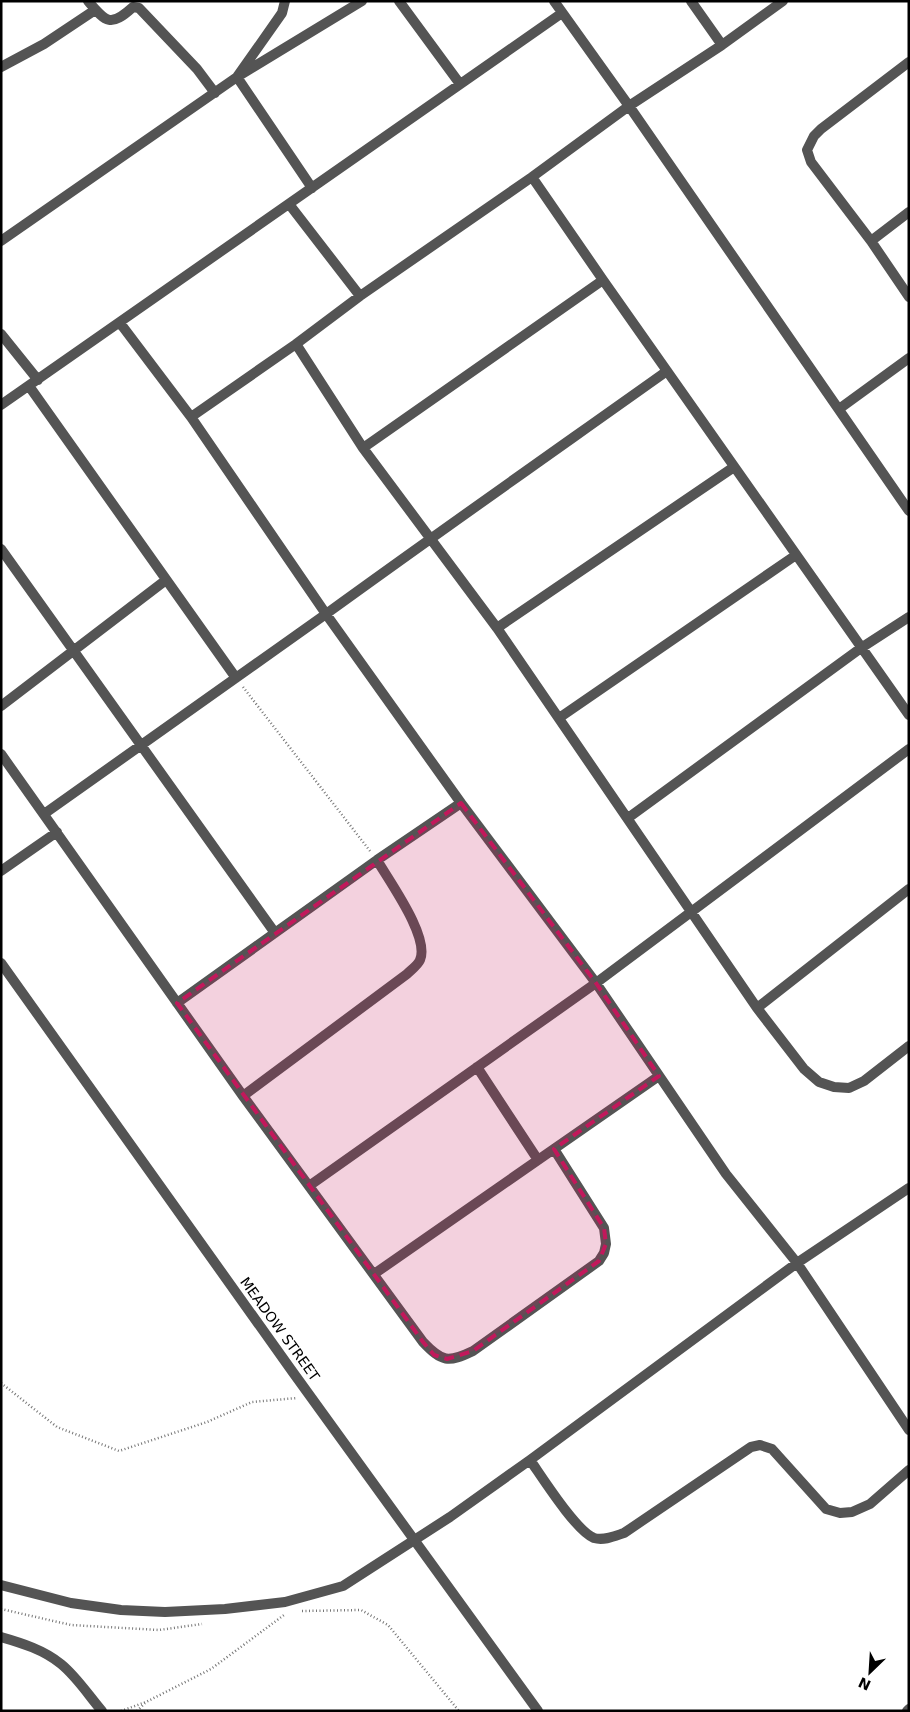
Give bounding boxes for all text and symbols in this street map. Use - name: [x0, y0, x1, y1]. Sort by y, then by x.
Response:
- street label: MEADOW STREET: [237, 1274, 323, 1384]
- north arrow: [845, 1647, 895, 1697]
- text: N: [856, 1674, 873, 1694]

